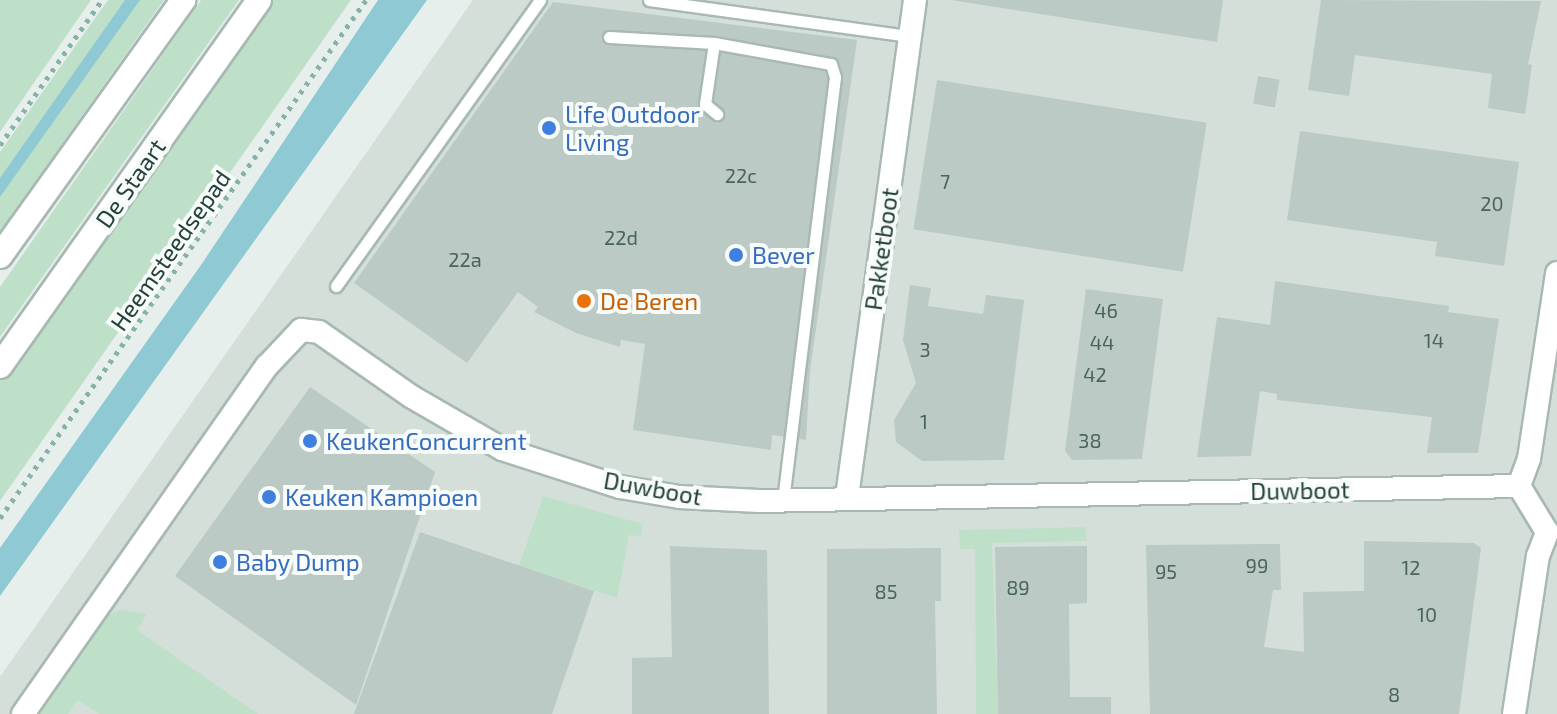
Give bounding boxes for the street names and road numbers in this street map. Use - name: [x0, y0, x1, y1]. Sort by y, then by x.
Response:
- street label: De Staart: [89, 133, 171, 233]
- street label: Heemsteedsepad: [104, 164, 236, 336]
- street label: Pakketboot: [858, 186, 904, 312]
- street label: Duwboot: [602, 465, 704, 511]
- street label: Duwboot: [1250, 475, 1350, 505]

